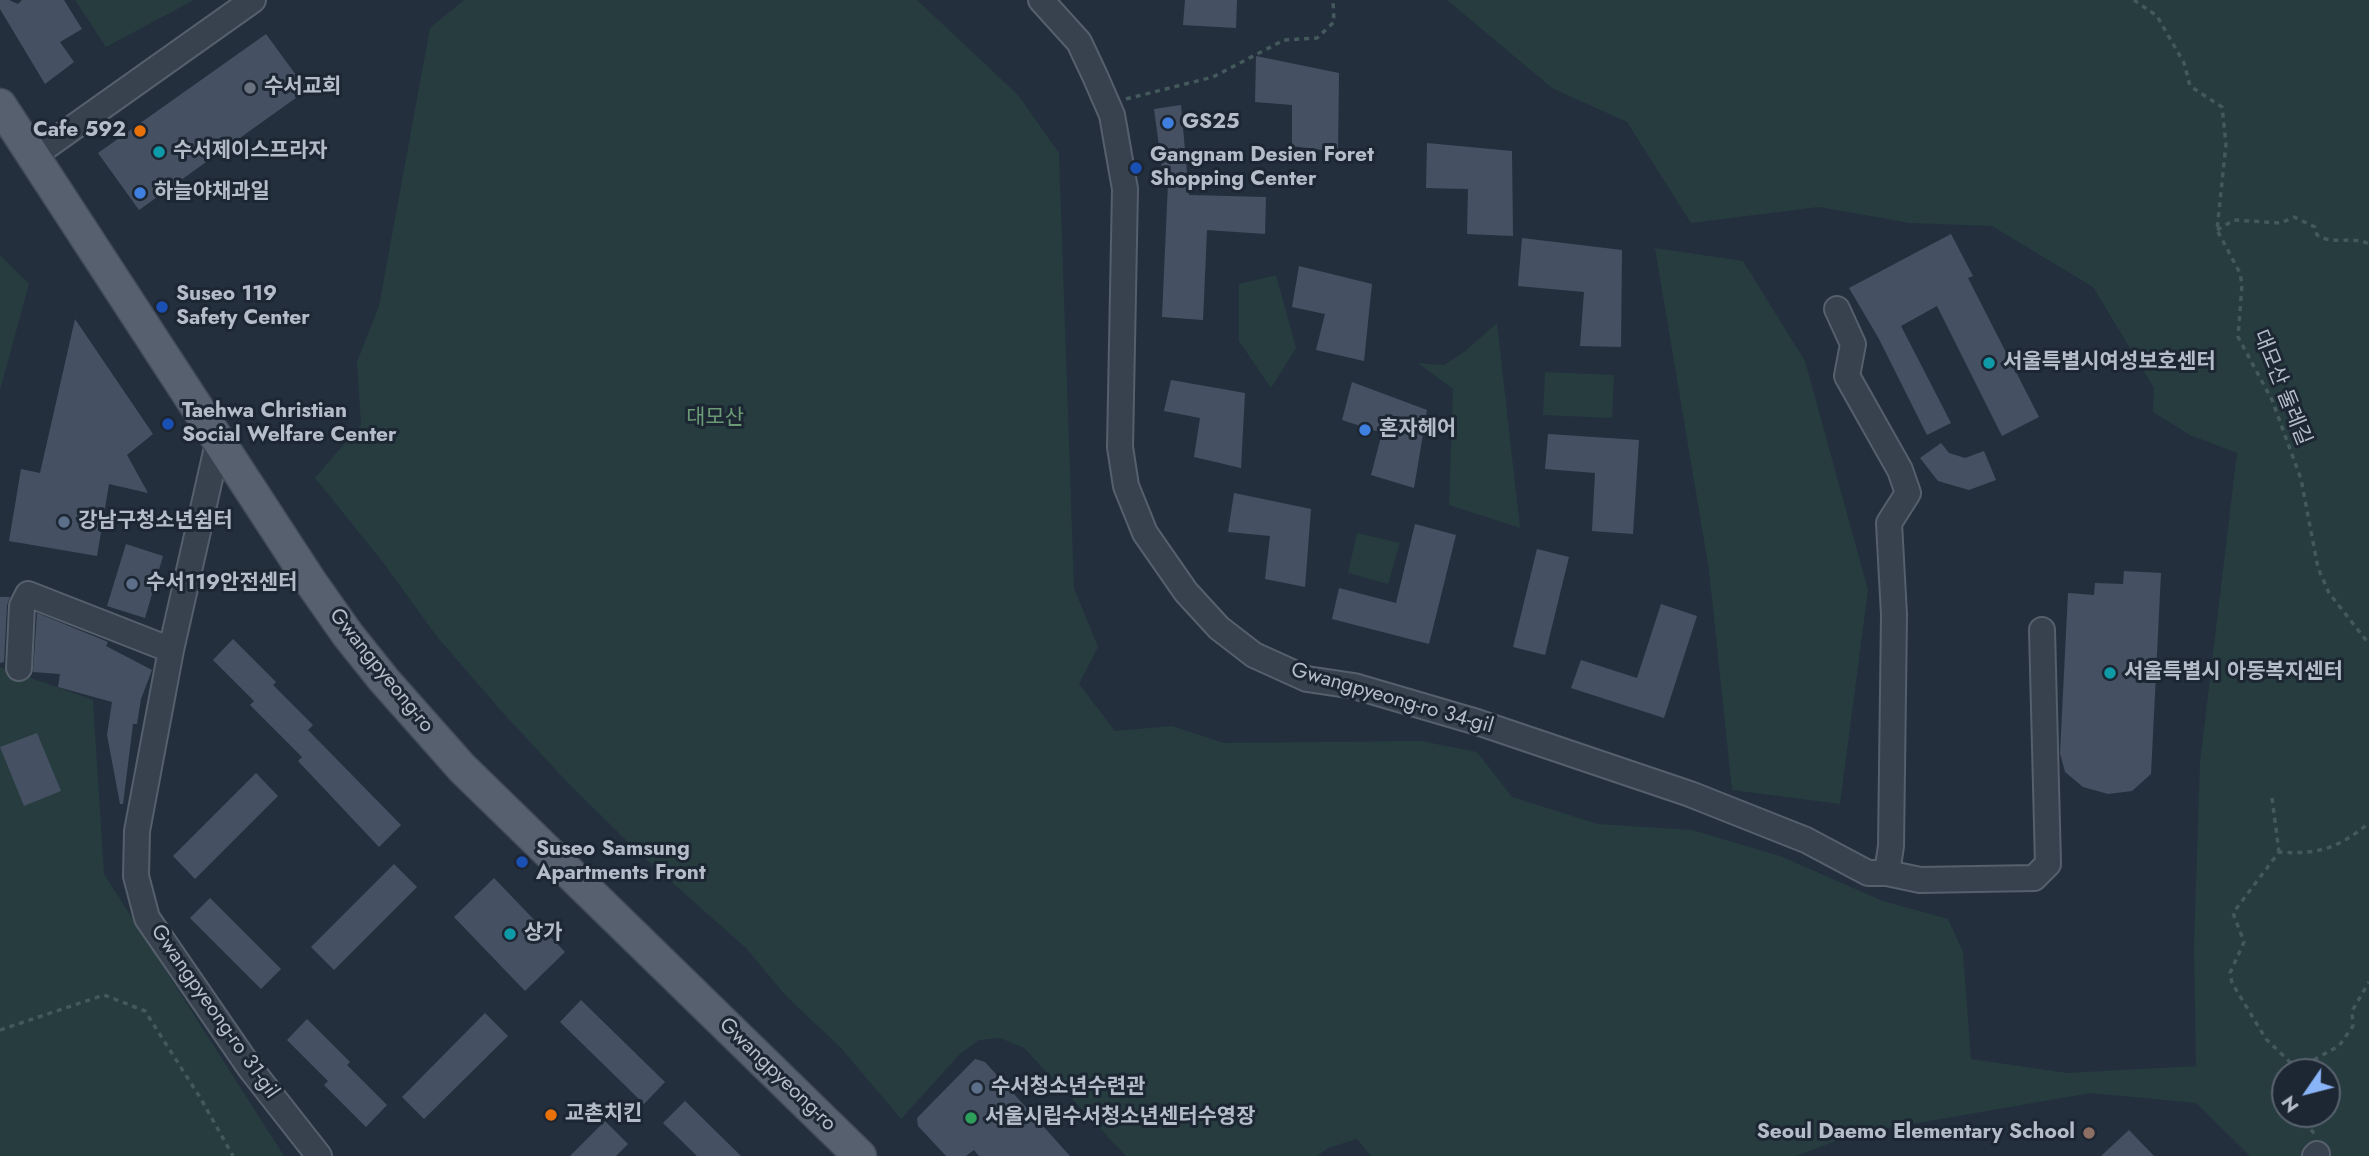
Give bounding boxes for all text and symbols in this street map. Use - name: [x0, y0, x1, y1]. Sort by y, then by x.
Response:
- place label: 수서교회: [264, 75, 341, 101]
- marker: 수서교회: [242, 80, 258, 96]
- place label: GS25: [1182, 110, 1240, 136]
- marker: GS25: [1160, 115, 1176, 131]
- place label: Cafe 592: [33, 118, 126, 144]
- marker: Cafe 592: [132, 123, 148, 139]
- place label: 수서제이스프라자: [173, 139, 328, 165]
- place label: Gangnam Desien Foret Shopping Center: [1150, 143, 1374, 193]
- marker: 수서제이스프라자: [151, 144, 167, 160]
- marker: Gangnam Desien Foret Shopping Center: [1128, 160, 1144, 176]
- place label: 하늘야채과일: [154, 180, 270, 206]
- marker: 하늘야채과일: [132, 185, 148, 201]
- place label: Suseo 119 Safety Center: [176, 282, 310, 332]
- marker: Suseo 119 Safety Center: [154, 299, 170, 315]
- street label: 대모산 둘레길: [2246, 327, 2316, 449]
- place label: 서울특별시여성보호센터: [2003, 350, 2216, 376]
- marker: 서울특별시여성보호센터: [1981, 355, 1997, 371]
- place label: Taehwa Christian Social Welfare Center: [182, 399, 397, 449]
- park label: 대모산: [686, 406, 744, 432]
- marker: Taehwa Christian Social Welfare Center: [160, 416, 176, 432]
- place label: 혼자헤어: [1379, 417, 1456, 443]
- marker: 혼자헤어: [1357, 422, 1373, 438]
- place label: 강남구청소년쉼터: [78, 509, 233, 535]
- marker: 강남구청소년쉼터: [56, 514, 72, 530]
- place label: 수서119안전센터: [146, 571, 297, 597]
- marker: 수서119안전센터: [124, 576, 140, 592]
- street label: Gwangpyeong-ro: [323, 604, 439, 738]
- street label: Gwangpyeong-ro 34-gil: [1288, 658, 1496, 740]
- place label: 서울특별시 아동복지센터: [2124, 660, 2343, 686]
- marker: 서울특별시 아동복지센터: [2102, 665, 2118, 681]
- place label: Suseo Samsung Apartments Front: [536, 837, 706, 887]
- marker: Suseo Samsung Apartments Front: [514, 854, 530, 870]
- street label: Gwangpyeong-ro 31-gil: [144, 920, 284, 1104]
- place label: 상가: [524, 921, 563, 947]
- marker: 상가: [502, 926, 518, 942]
- street label: Gwangpyeong-ro: [713, 1013, 841, 1137]
- north arrow: [2271, 1058, 2341, 1128]
- place label: 수서청소년수련관: [991, 1075, 1146, 1101]
- marker: 수서청소년수련관: [969, 1080, 985, 1096]
- text: N: [2275, 1090, 2305, 1118]
- place label: 교촌치킨: [565, 1102, 642, 1128]
- place label: 서울시립수서청소년센터수영장: [985, 1105, 1255, 1131]
- marker: 교촌치킨: [543, 1107, 559, 1123]
- marker: 서울시립수서청소년센터수영장: [963, 1110, 979, 1126]
- place label: Seoul Daemo Elementary School: [1757, 1120, 2075, 1146]
- marker: Seoul Daemo Elementary School: [2081, 1125, 2097, 1141]

